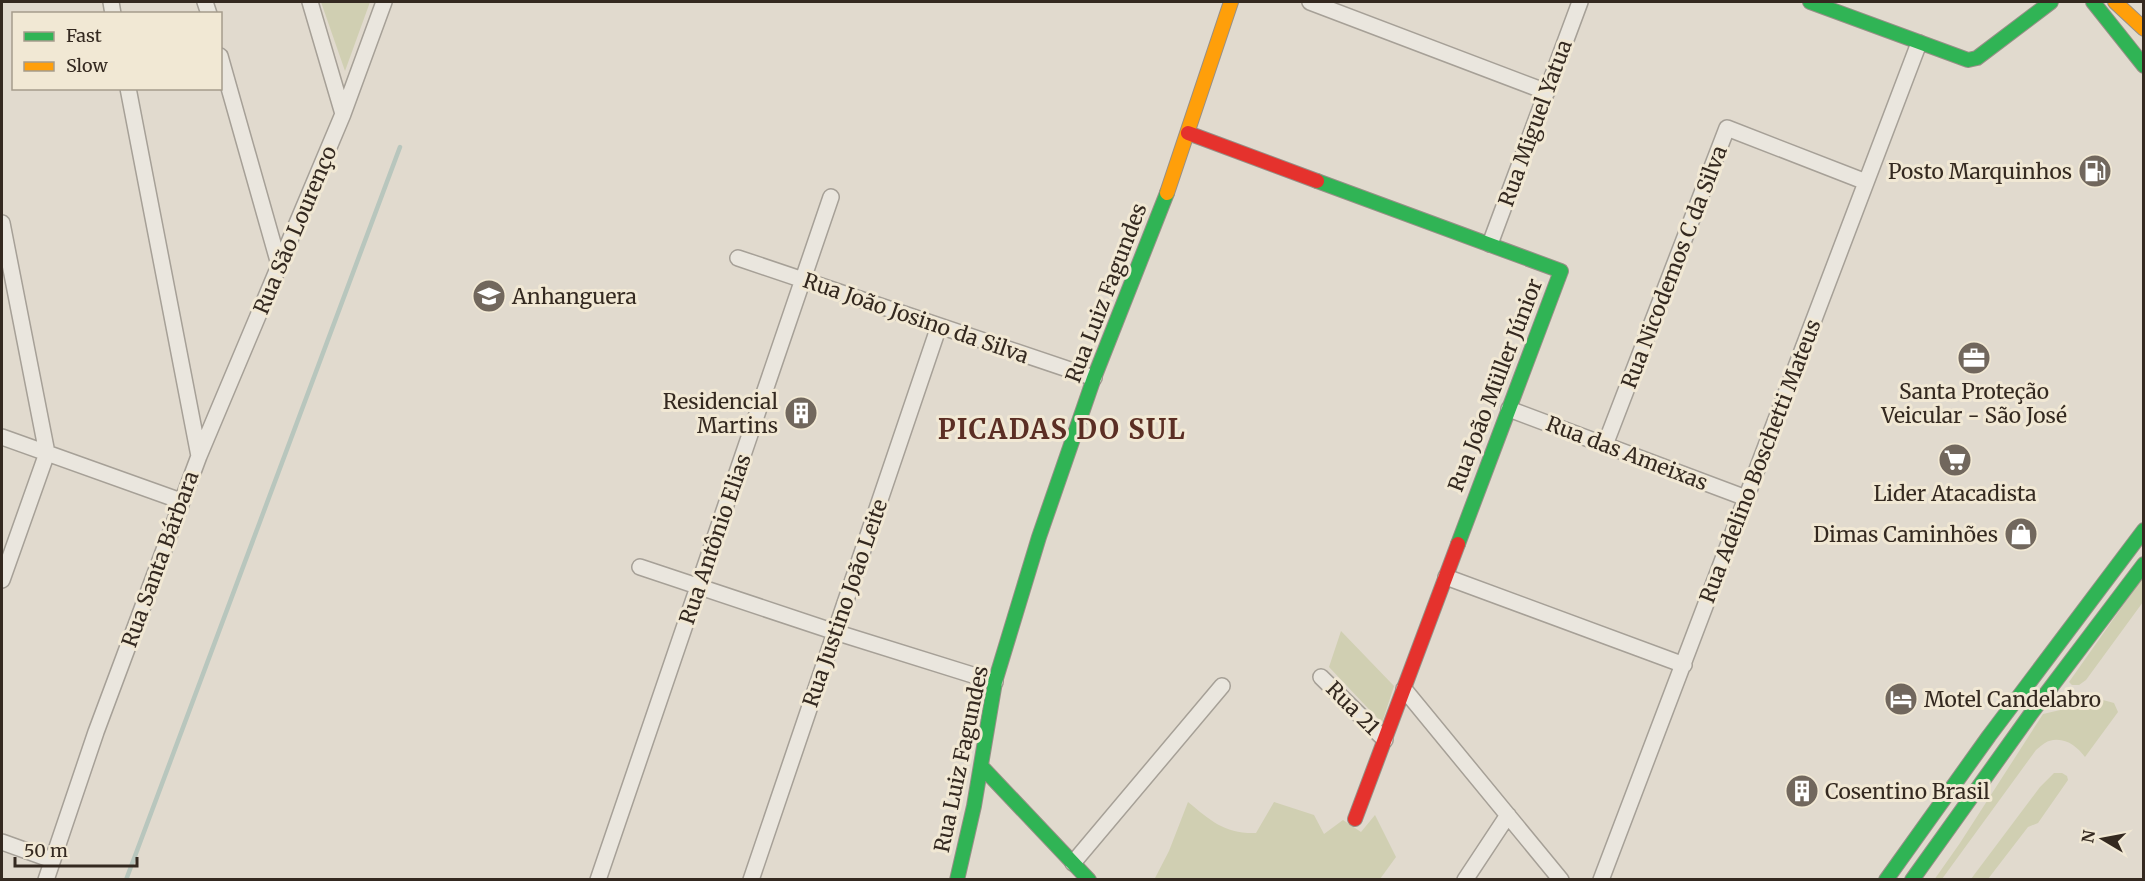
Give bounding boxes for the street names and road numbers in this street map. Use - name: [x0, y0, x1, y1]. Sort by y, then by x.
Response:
- street label: Rua Miguel Yatua: [1492, 36, 1578, 210]
- street label: Rua São Lourenço: [247, 142, 343, 318]
- street label: Rua Nicodemos C da Silva: [1615, 142, 1733, 392]
- street label: Rua Luiz Fagundes: [1059, 199, 1153, 387]
- street label: Rua João Josino da Silva: [800, 267, 1032, 369]
- street label: Rua João Müller Júnior: [1442, 275, 1548, 495]
- street label: Rua Adelino Boschetti Mateus: [1693, 315, 1827, 607]
- street label: Rua das Ameixas: [1542, 410, 1712, 496]
- street label: Rua Antônio Elias: [673, 450, 757, 628]
- street label: Rua Santa Bárbara: [116, 467, 204, 651]
- street label: Rua Justino João Leite: [797, 495, 893, 711]
- street label: Rua Luiz Fagundes: [928, 663, 994, 855]
- street label: Rua 21: [1320, 675, 1386, 741]

